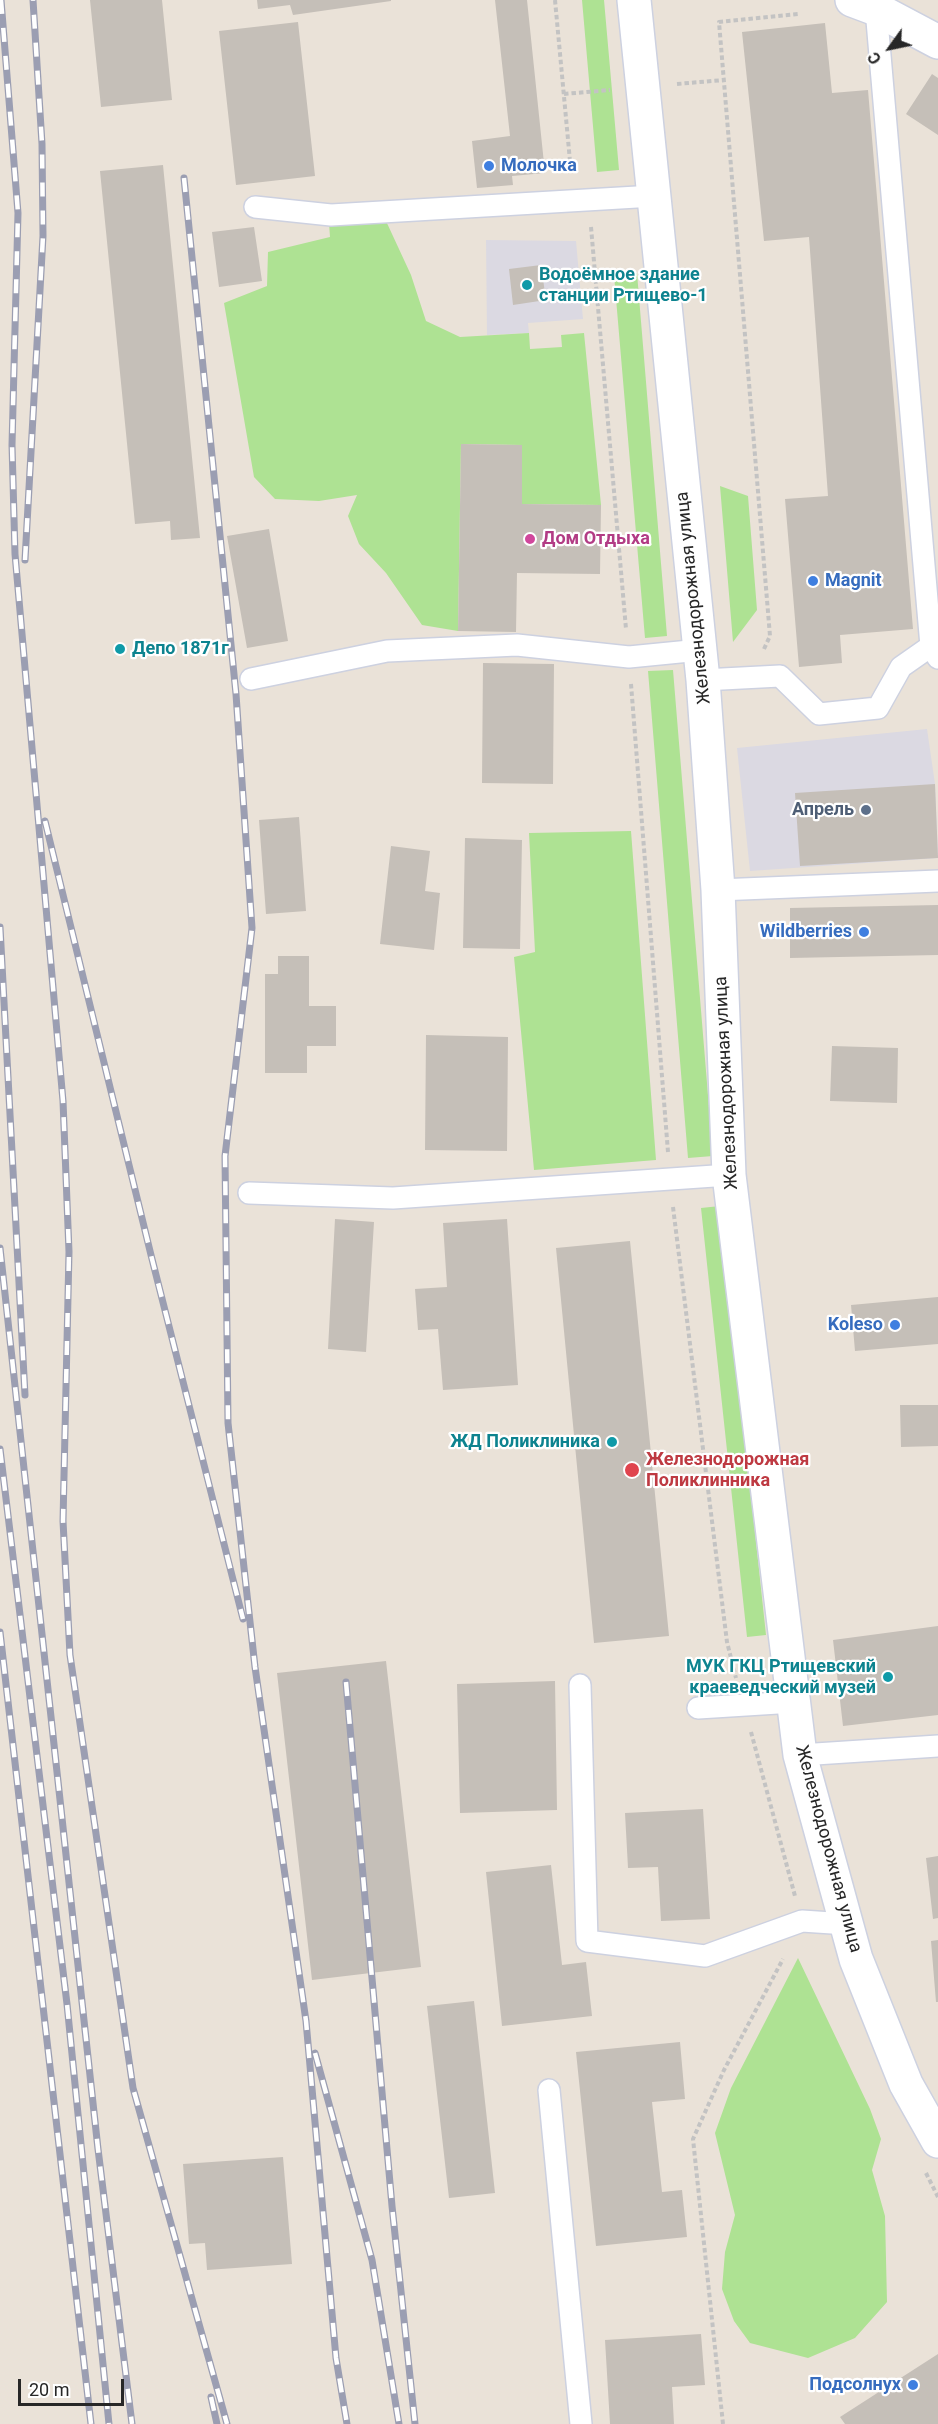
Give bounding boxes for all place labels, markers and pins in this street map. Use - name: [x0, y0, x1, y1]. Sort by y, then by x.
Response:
- place label: Молочка: [501, 155, 577, 177]
- marker: Молочка: [482, 159, 496, 173]
- place label: Водоёмное здание станции Ртищево-1: [539, 264, 708, 306]
- marker: Водоёмное здание станции Ртищево-1: [520, 278, 534, 292]
- place label: Дом Отдыха: [542, 528, 650, 550]
- marker: Дом Отдыха: [523, 532, 537, 546]
- place label: Magnit: [825, 570, 882, 592]
- marker: Magnit: [806, 574, 820, 588]
- place label: Депо 1871г: [132, 638, 229, 660]
- marker: Депо 1871г: [113, 642, 127, 656]
- place label: Апрель: [792, 799, 854, 821]
- marker: Апрель: [859, 803, 873, 817]
- place label: Wildberries: [760, 921, 852, 943]
- marker: Wildberries: [857, 925, 871, 939]
- place label: Koleso: [828, 1314, 883, 1336]
- marker: Koleso: [888, 1318, 902, 1332]
- place label: ЖД Поликлиника: [450, 1431, 600, 1453]
- marker: ЖД Поликлиника: [605, 1435, 619, 1449]
- place label: Железнодорожная Поликлинника: [646, 1449, 809, 1492]
- marker: Железнодорожная Поликлинника: [623, 1461, 641, 1479]
- place label: МУК ГКЦ Ртищевский краеведческий музей: [686, 1656, 876, 1698]
- marker: МУК ГКЦ Ртищевский краеведческий музей: [881, 1670, 895, 1684]
- place label: Подсолнух: [809, 2374, 901, 2396]
- marker: Подсолнух: [906, 2378, 920, 2392]

